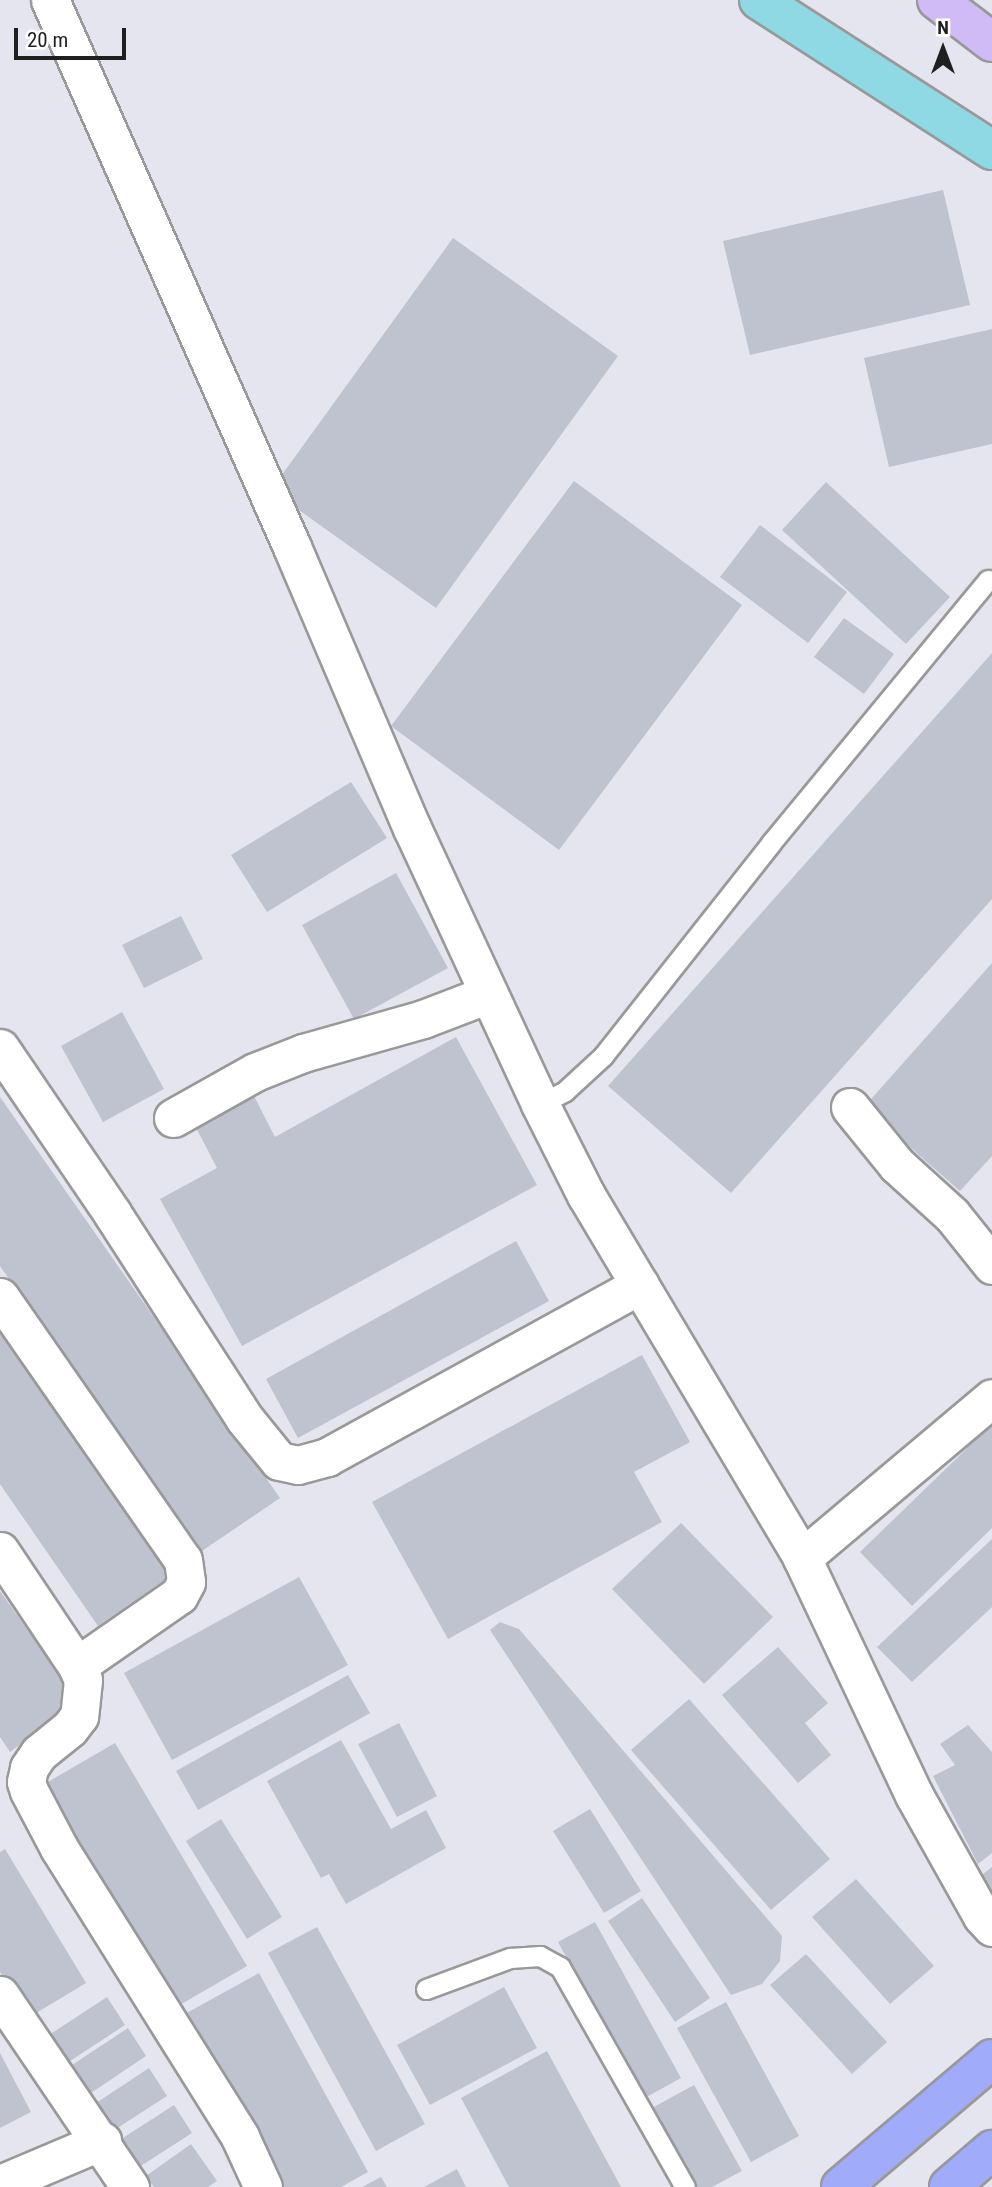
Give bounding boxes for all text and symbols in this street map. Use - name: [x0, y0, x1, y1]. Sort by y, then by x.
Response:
- scale bar: [18, 14, 130, 58]
- north arrow: [908, 14, 978, 84]
- text: N: [937, 16, 949, 39]
- text: 20 m: [27, 28, 68, 52]

